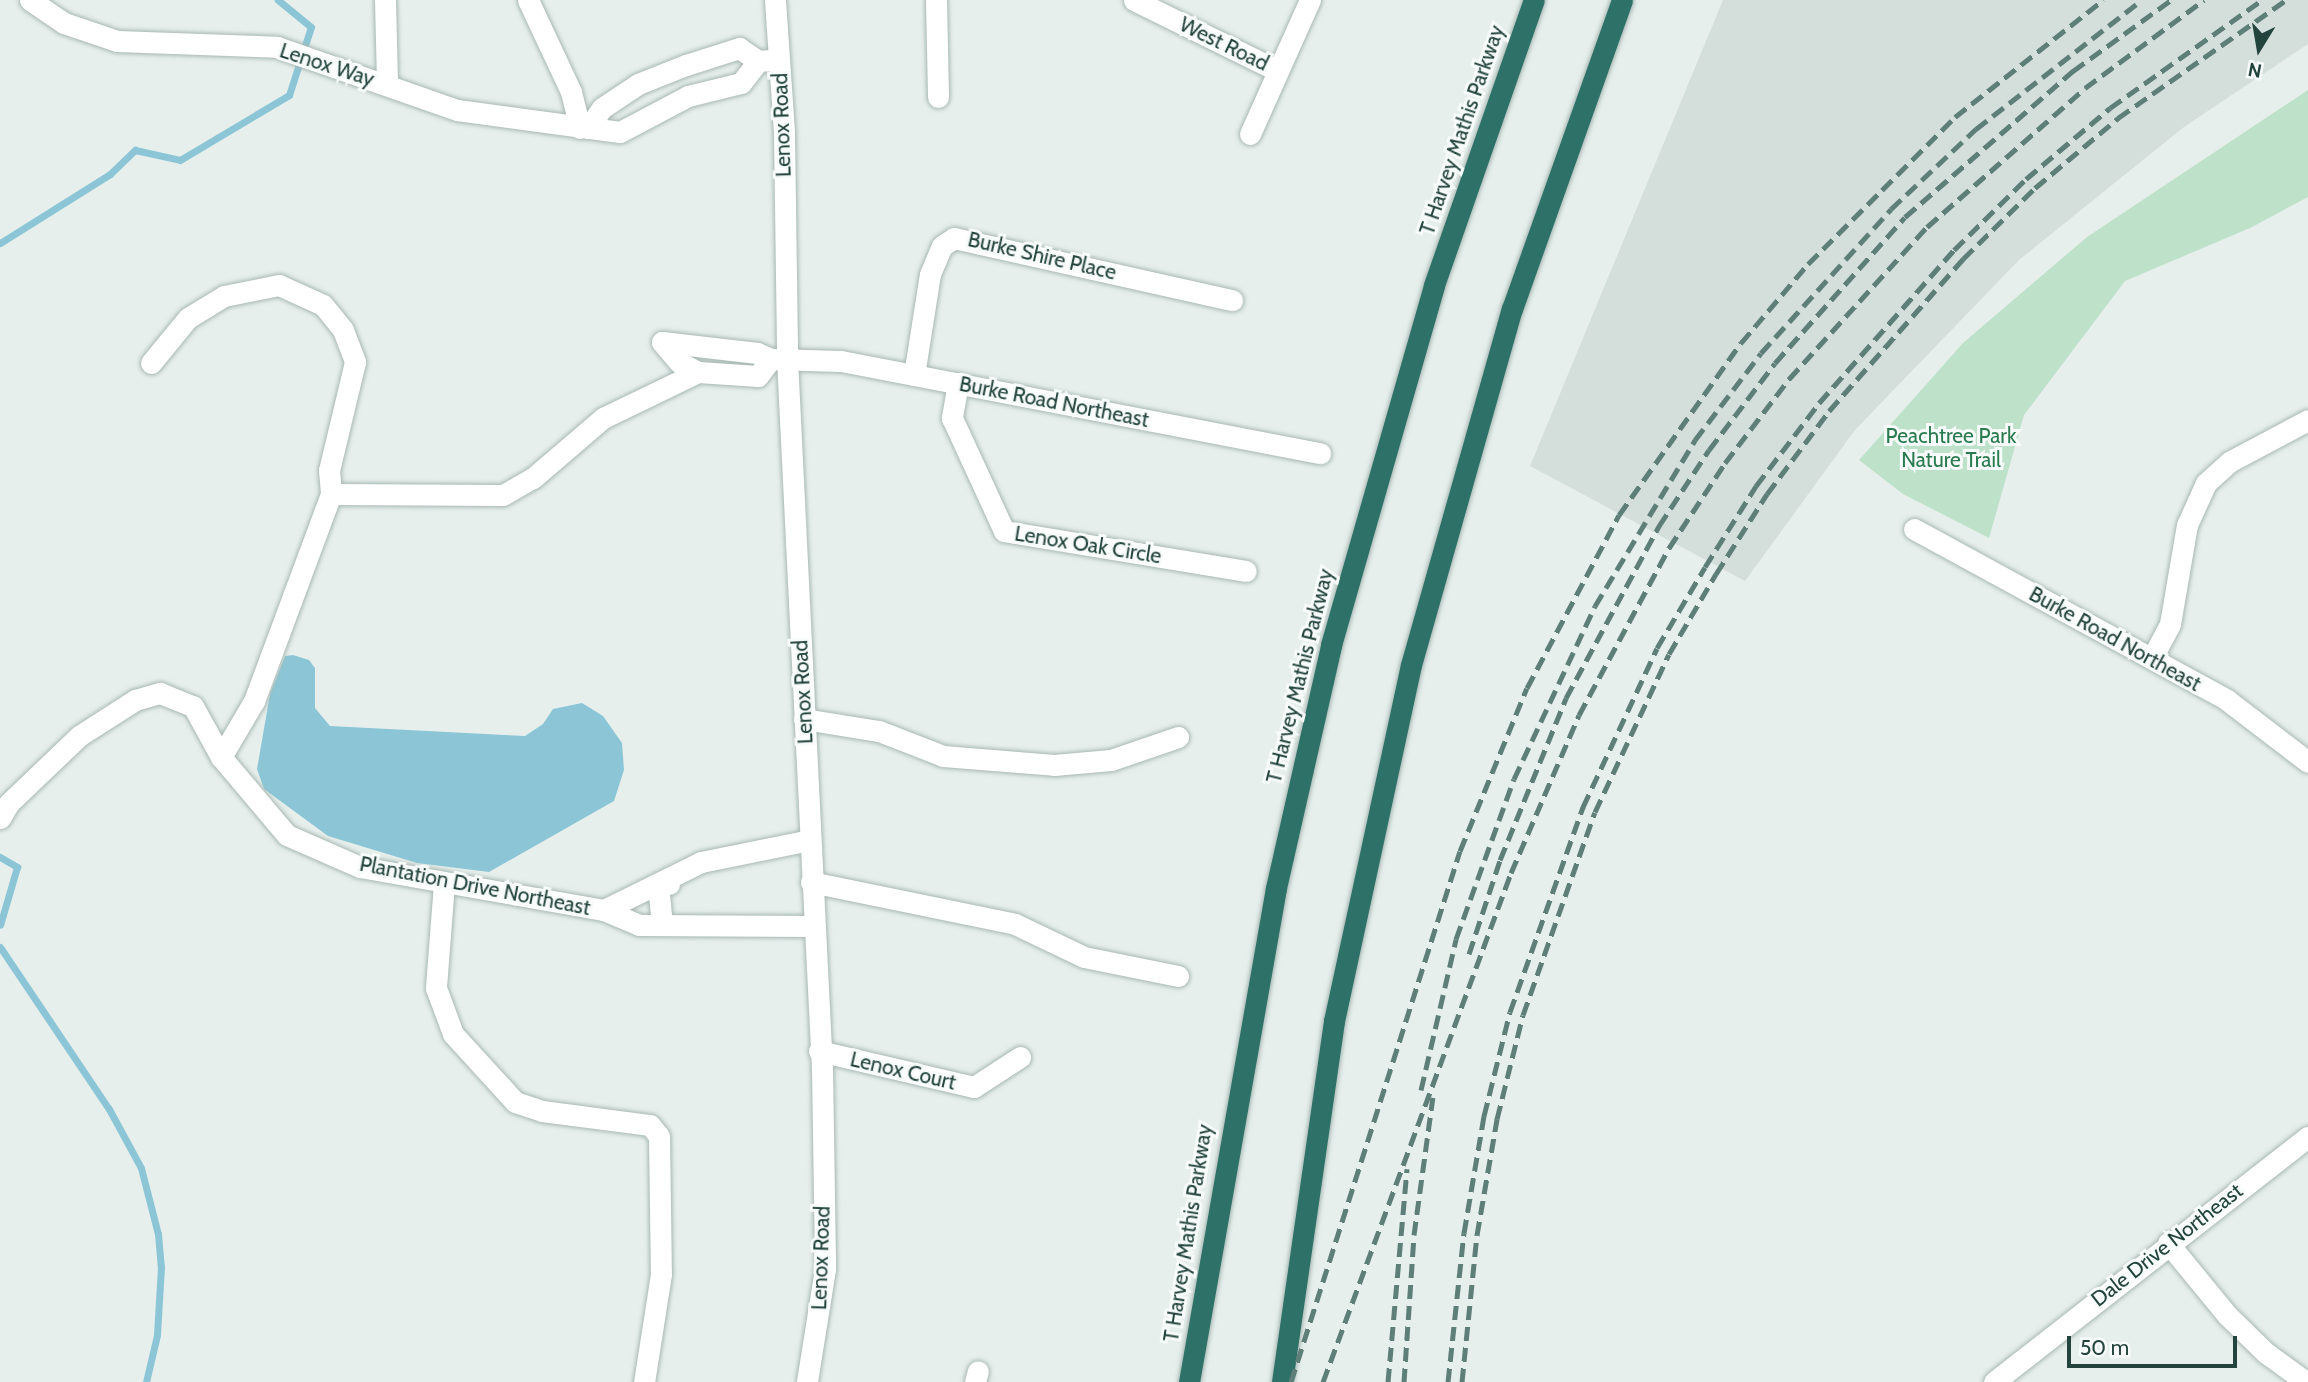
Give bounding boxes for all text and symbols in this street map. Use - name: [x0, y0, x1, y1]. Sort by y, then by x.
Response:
- street label: West Road: [1175, 12, 1273, 76]
- north arrow: [2224, 14, 2294, 84]
- street label: T Harvey Mathis Parkway: [1414, 22, 1510, 238]
- street label: Lenox Way: [277, 38, 377, 92]
- text: N: [2246, 58, 2264, 83]
- street label: Lenox Road: [768, 73, 796, 177]
- street label: Burke Shire Place: [965, 227, 1119, 285]
- street label: Burke Road Northeast: [957, 371, 1151, 433]
- park label: Peachtree Park Nature Trail: [1886, 423, 2016, 473]
- street label: Lenox Oak Circle: [1013, 521, 1163, 569]
- street label: T Harvey Mathis Parkway: [1261, 566, 1339, 786]
- street label: Burke Road Northeast: [2025, 581, 2205, 697]
- street label: Lenox Road: [788, 639, 818, 745]
- street label: Plantation Drive Northeast: [357, 851, 593, 921]
- street label: Lenox Court: [848, 1047, 958, 1095]
- street label: T Harvey Mathis Parkway: [1158, 1123, 1218, 1343]
- street label: Dale Drive Northeast: [2086, 1178, 2248, 1312]
- street label: Lenox Road: [807, 1206, 835, 1310]
- scale bar: [2070, 1322, 2240, 1366]
- text: 50 m: [2080, 1335, 2129, 1360]

